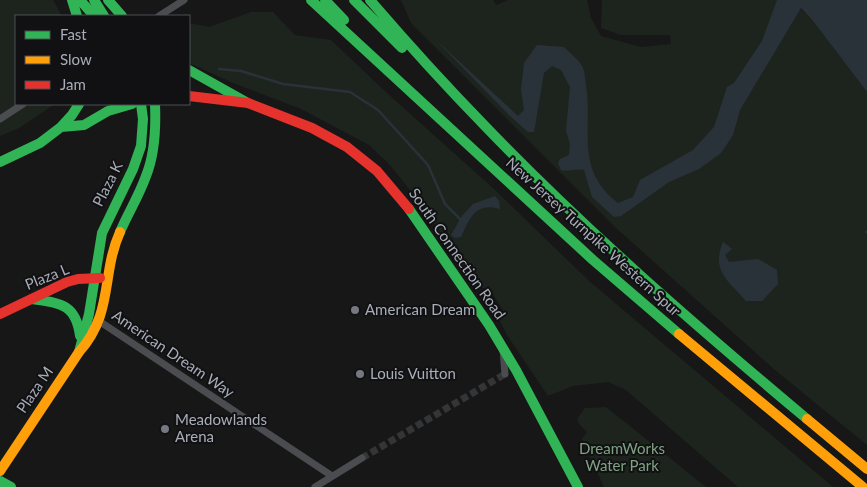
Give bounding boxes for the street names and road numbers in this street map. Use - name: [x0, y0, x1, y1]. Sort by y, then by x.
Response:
- street label: New Jersey Turnpike Western Spur: [503, 153, 685, 320]
- street label: Plaza K: [88, 158, 126, 209]
- street label: South Connection Road: [406, 184, 510, 322]
- street label: Plaza L: [22, 259, 71, 293]
- street label: American Dream Way: [109, 306, 238, 401]
- street label: Plaza M: [12, 363, 56, 416]

